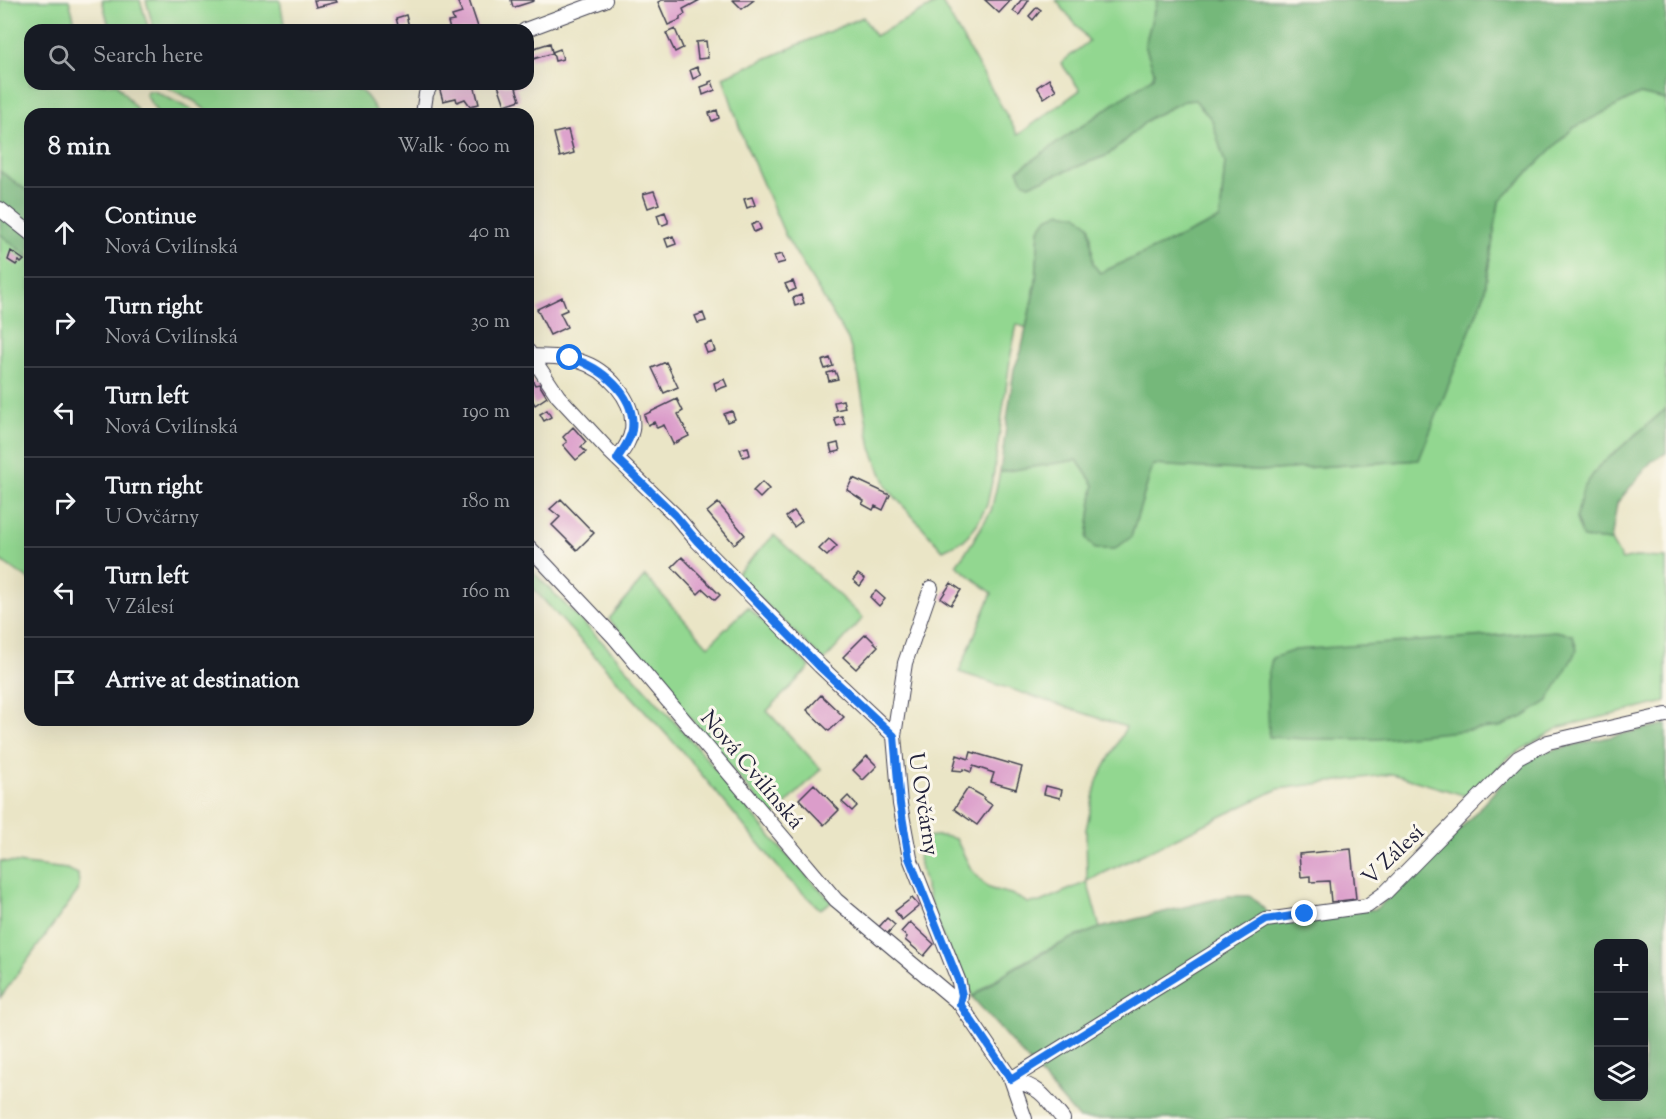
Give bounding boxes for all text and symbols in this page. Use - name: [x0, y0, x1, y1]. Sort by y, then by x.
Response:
- search box: [24, 24, 534, 90]
- icon: search: [45, 41, 78, 74]
- text: Search here: [93, 41, 203, 73]
- text: 8 min: [48, 129, 111, 166]
- text: Walk · 600 m: [398, 133, 510, 162]
- text: Continue: [105, 202, 196, 234]
- icon: ahead: [48, 216, 81, 249]
- text: 40 m: [469, 218, 510, 247]
- text: Nová Cvilínská: [105, 234, 238, 263]
- text: Turn right: [105, 292, 202, 324]
- icon: right: [48, 306, 81, 339]
- text: 30 m: [471, 308, 510, 337]
- text: Nová Cvilínská: [105, 324, 238, 353]
- route start: [556, 344, 582, 370]
- text: Turn left: [105, 382, 188, 414]
- icon: left: [48, 396, 81, 429]
- text: 190 m: [462, 398, 510, 427]
- text: Nová Cvilínská: [105, 414, 238, 443]
- text: Turn right: [105, 472, 202, 504]
- icon: right: [48, 486, 81, 519]
- text: 180 m: [462, 488, 510, 517]
- text: U Ovčárny: [105, 504, 199, 533]
- text: Turn left: [105, 562, 188, 594]
- icon: left: [48, 576, 81, 609]
- text: 160 m: [462, 578, 510, 607]
- text: V Zálesí: [105, 594, 174, 623]
- icon: arrive: [48, 666, 81, 699]
- text: Arrive at destination: [105, 666, 300, 698]
- street label: Nová Cvilínská: [691, 705, 810, 837]
- street label: U Ovčárny: [898, 751, 946, 858]
- street label: V Zálesí: [1356, 818, 1433, 894]
- route end: [1291, 900, 1317, 926]
- map controls: [1594, 939, 1648, 1101]
- button: +: [1594, 939, 1648, 993]
- button: −: [1594, 993, 1648, 1047]
- button: layers: [1594, 1047, 1648, 1101]

